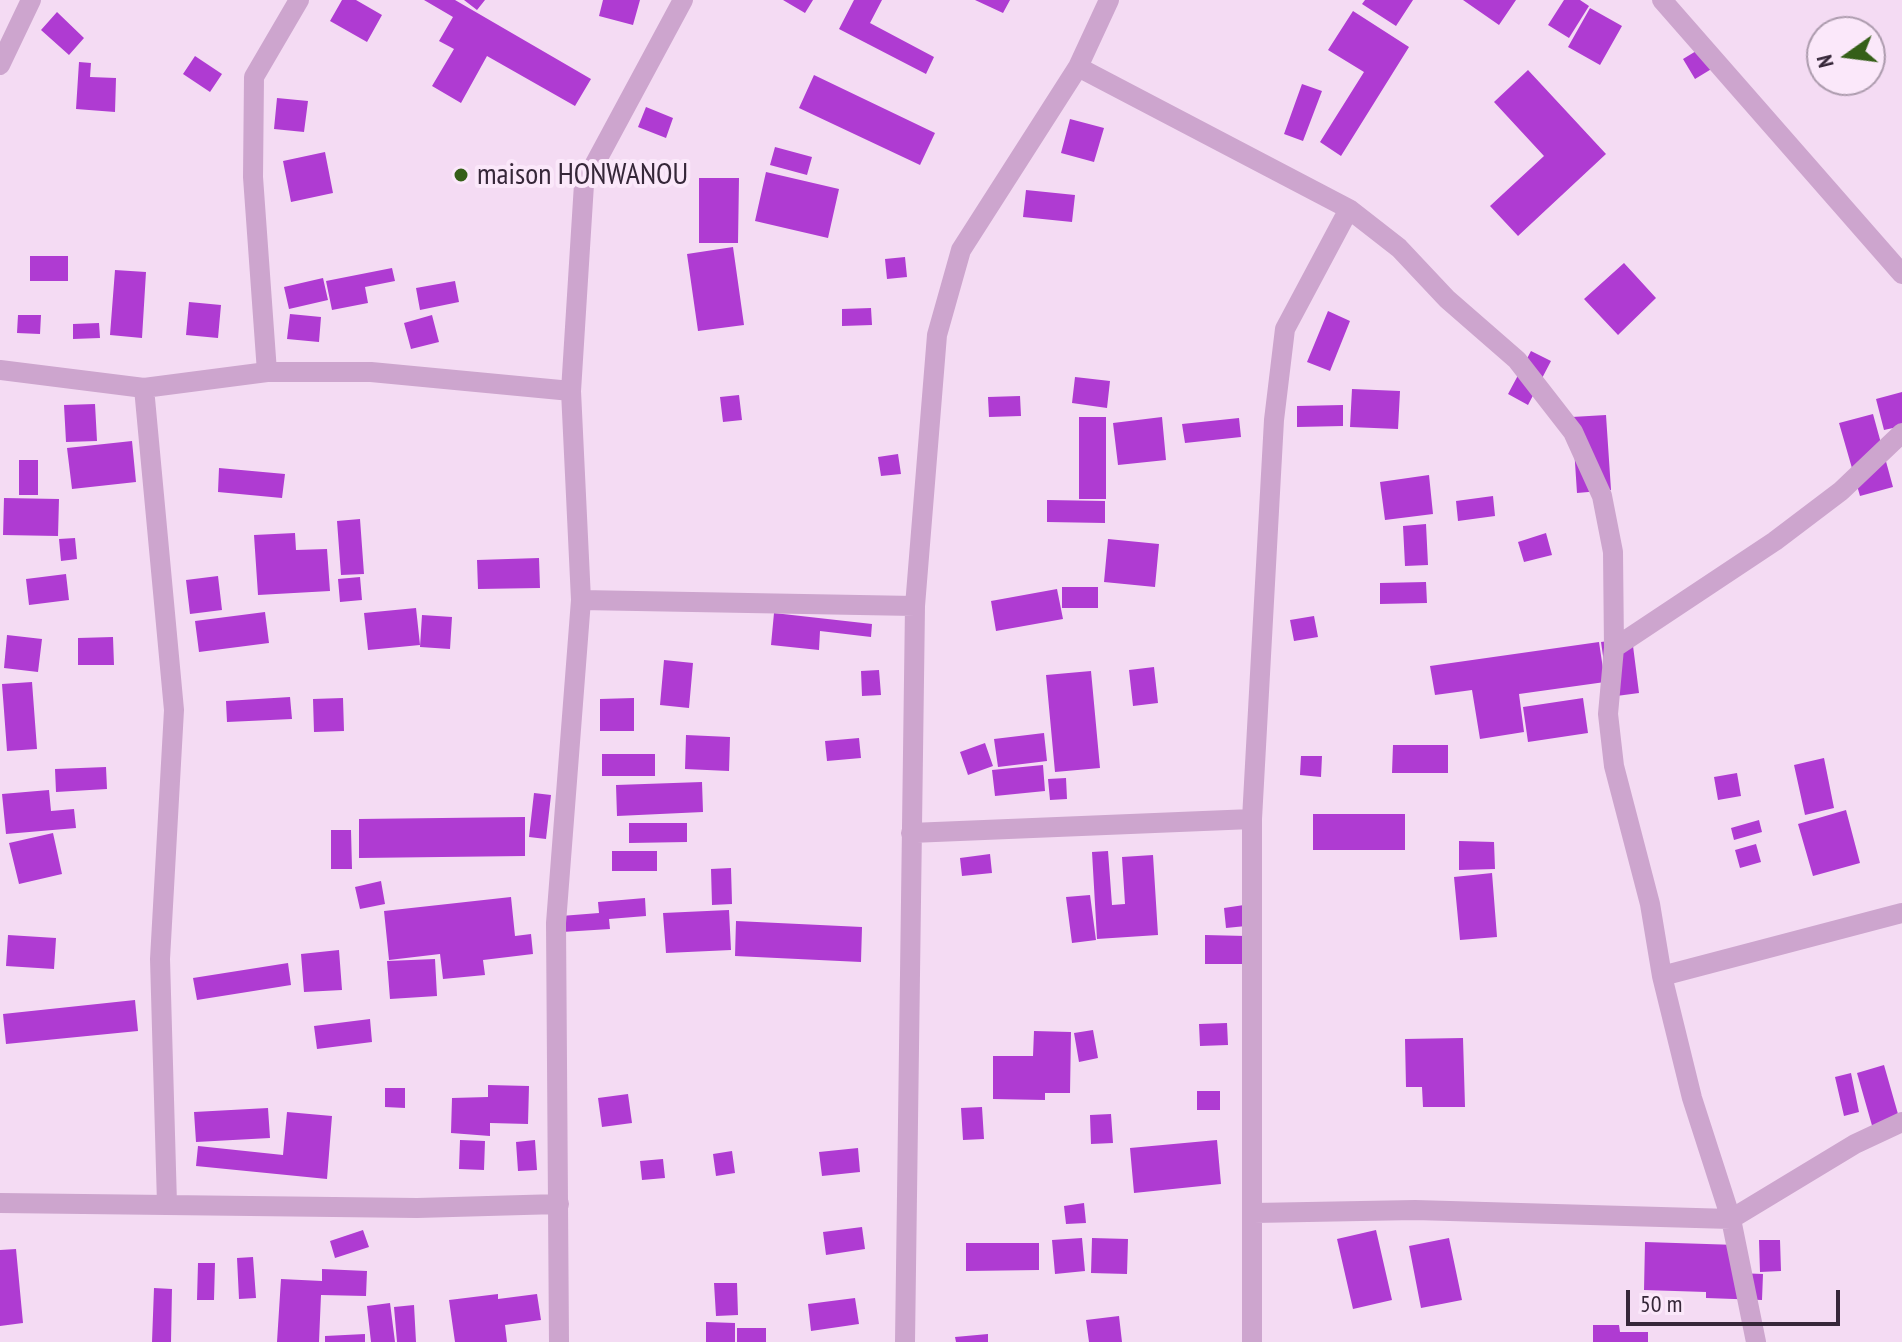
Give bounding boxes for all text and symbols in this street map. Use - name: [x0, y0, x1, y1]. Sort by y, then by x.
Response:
- north arrow: [1806, 16, 1886, 96]
- text: N: [1810, 52, 1840, 70]
- place label: maison HONWANOU: [477, 157, 688, 193]
- marker: maison HONWANOU: [452, 166, 470, 184]
- scale bar: [1630, 1274, 1844, 1324]
- text: 50 m: [1640, 1288, 1682, 1319]

